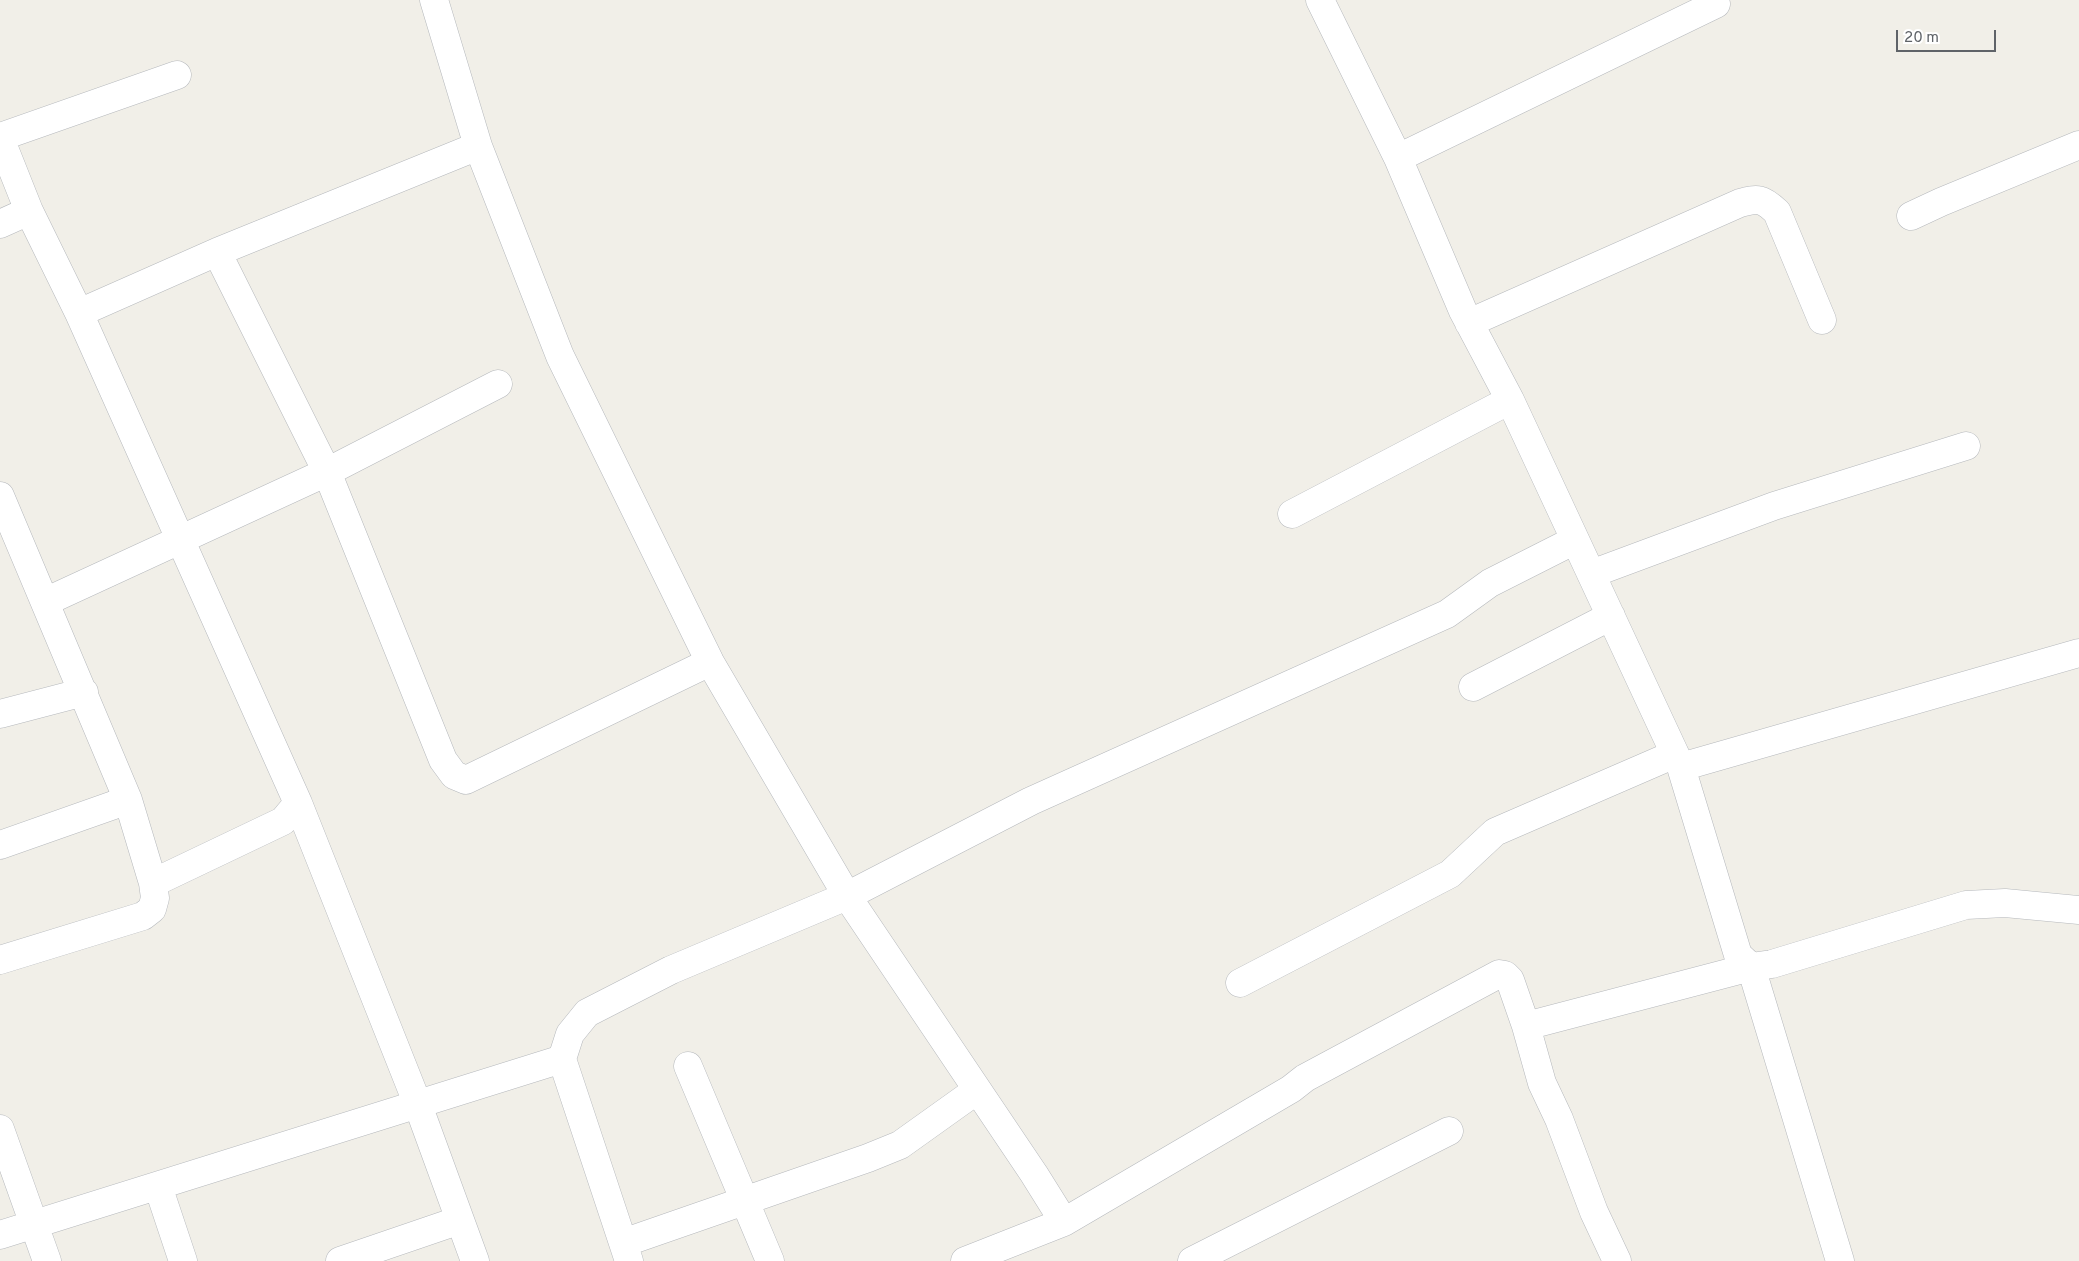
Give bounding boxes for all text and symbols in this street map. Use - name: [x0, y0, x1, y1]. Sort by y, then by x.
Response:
- scale bar: [1899, 20, 1999, 52]
- text: 20 m: [1904, 29, 1939, 48]

